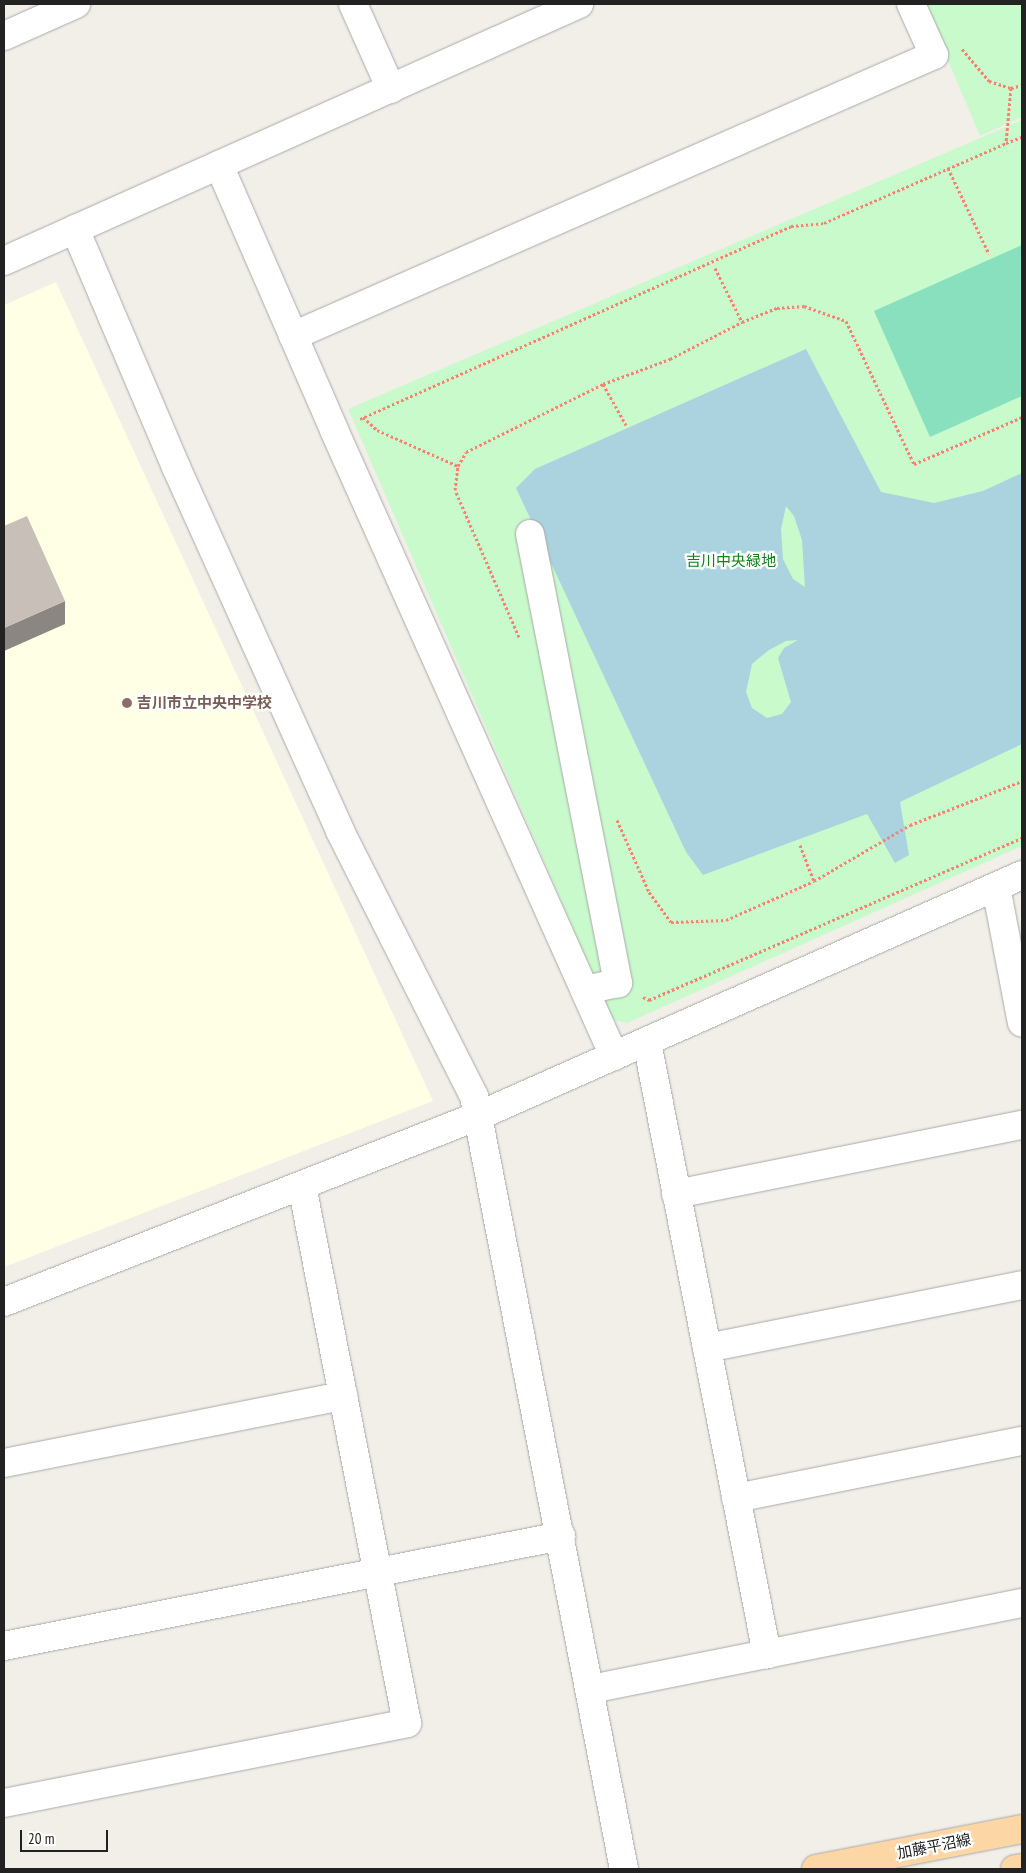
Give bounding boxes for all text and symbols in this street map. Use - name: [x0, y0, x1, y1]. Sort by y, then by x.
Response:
- park label: 吉川中央緑地: [686, 552, 776, 570]
- place label: 吉川市立中央中学校: [137, 694, 272, 712]
- marker: 吉川市立中央中学校: [121, 697, 133, 709]
- scale bar: [22, 1820, 110, 1852]
- text: 20 m: [28, 1829, 54, 1848]
- street label: 加藤平沼線: [895, 1830, 973, 1862]

